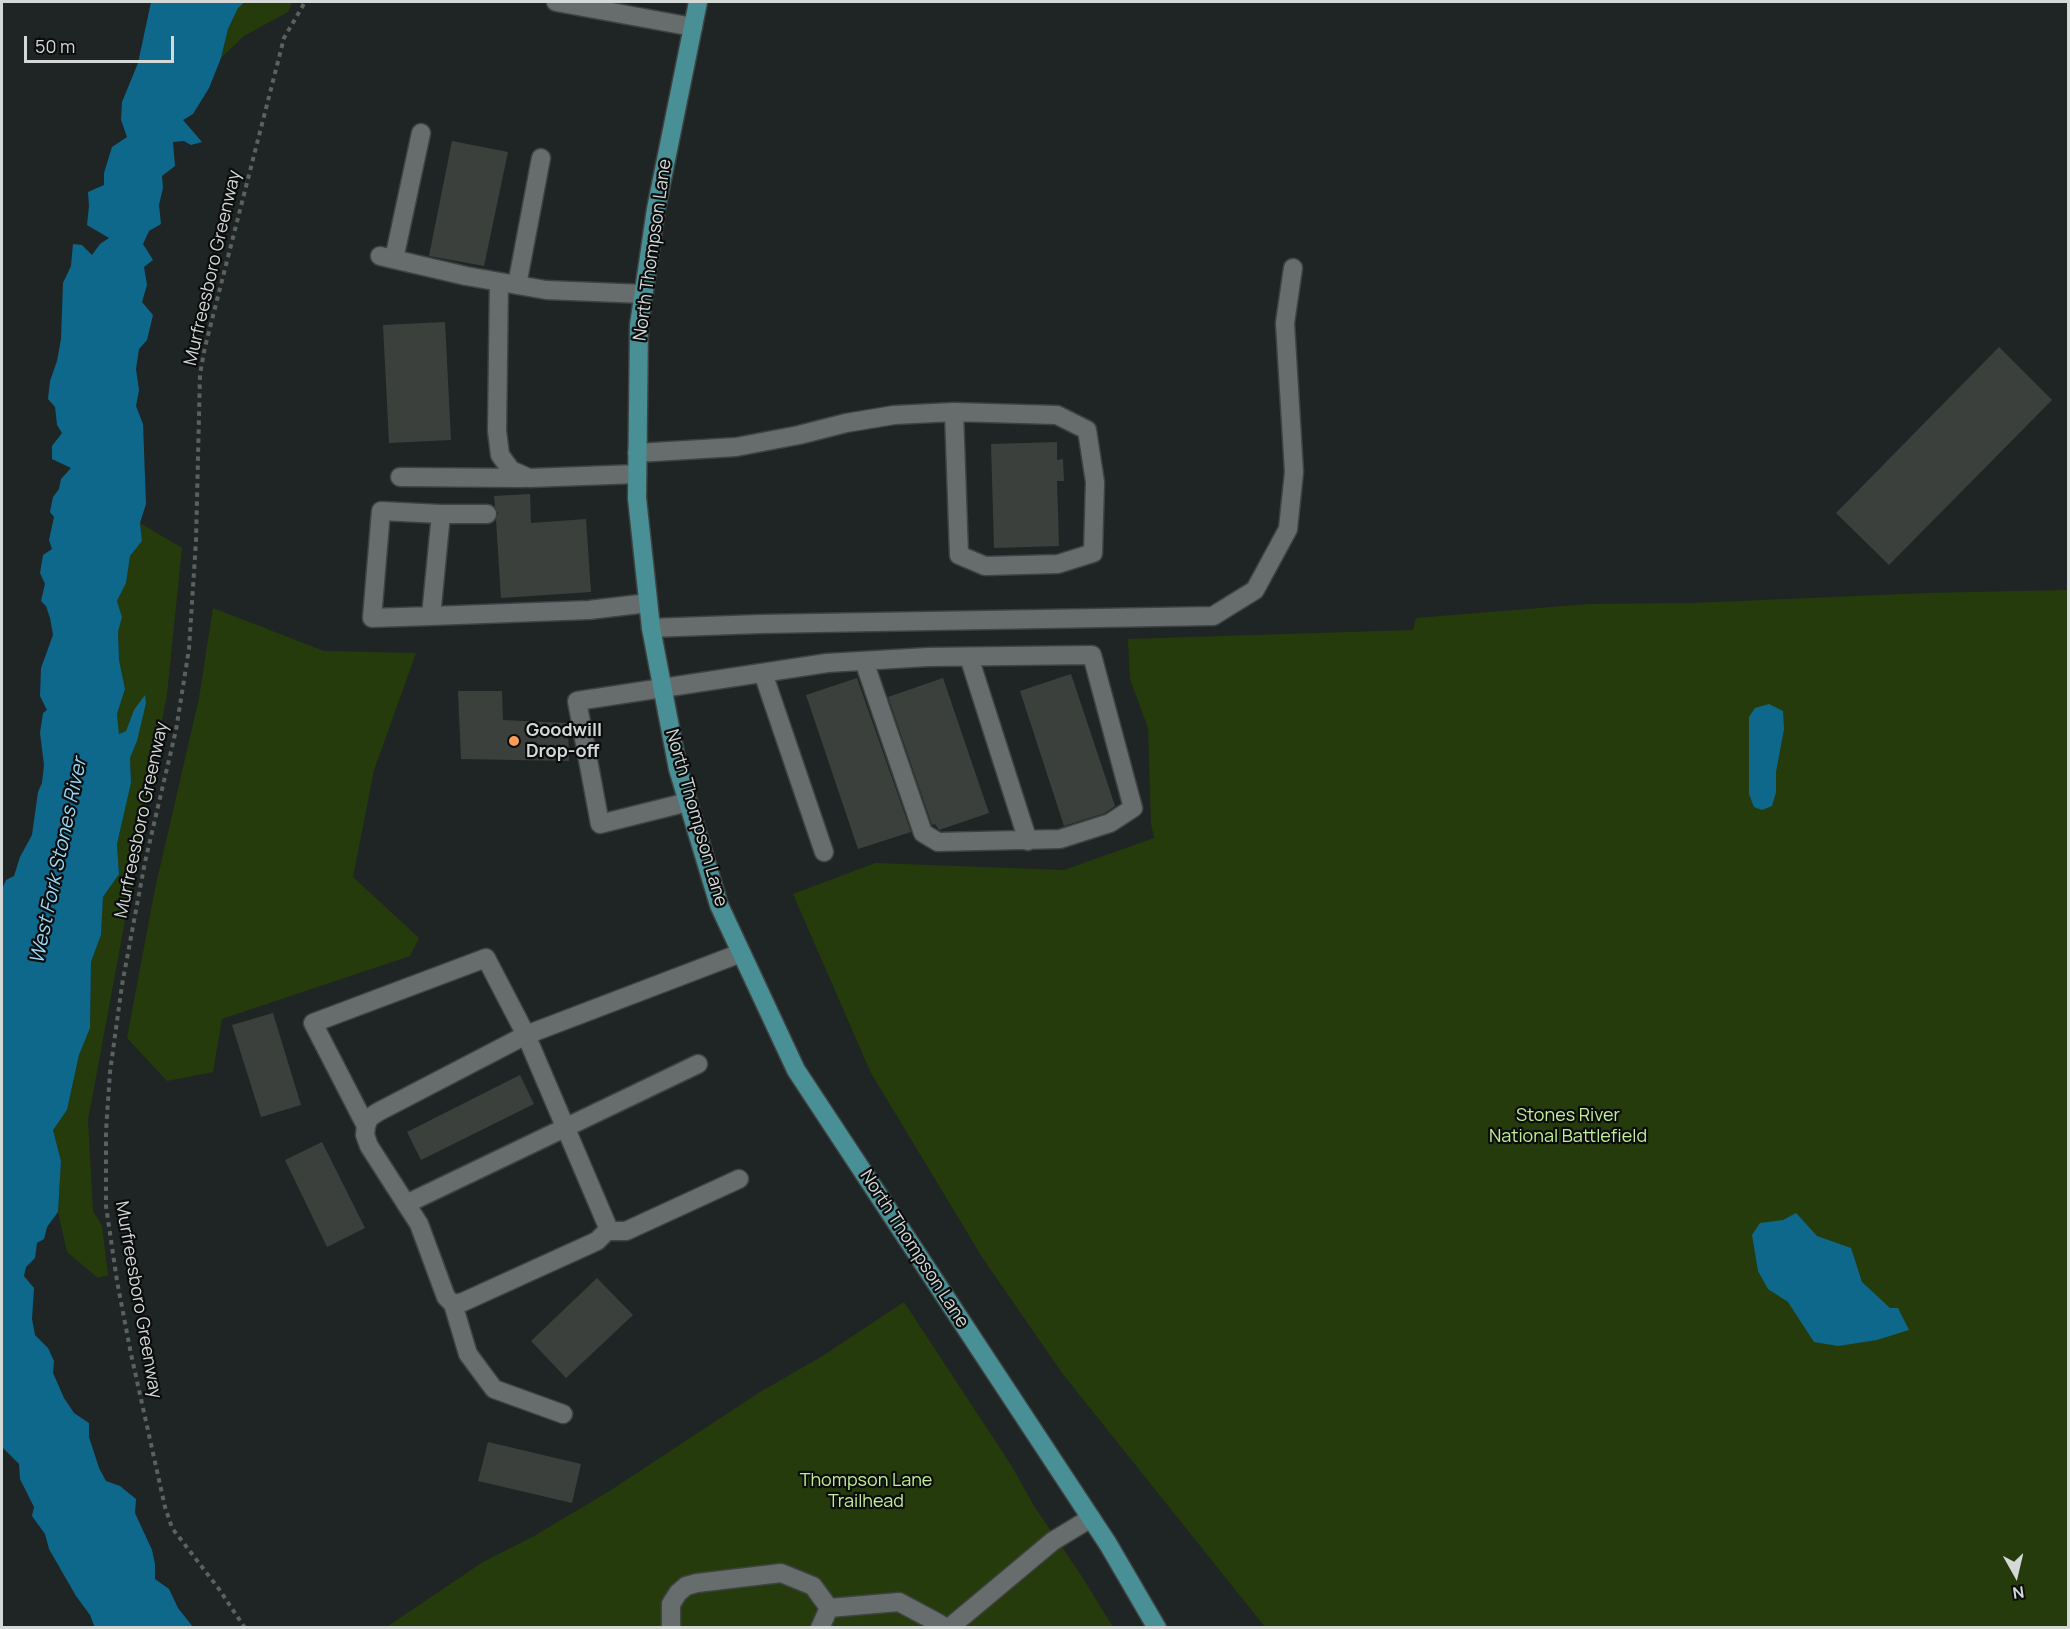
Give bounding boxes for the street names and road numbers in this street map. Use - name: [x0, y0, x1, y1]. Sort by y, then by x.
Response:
- street label: North Thompson Lane: [630, 158, 676, 342]
- street label: Murfreesboro Greenway: [180, 168, 246, 368]
- street label: Murfreesboro Greenway: [111, 720, 173, 920]
- street label: North Thompson Lane: [660, 727, 732, 909]
- street label: North Thompson Lane: [855, 1166, 973, 1332]
- street label: Murfreesboro Greenway: [110, 1200, 166, 1400]

